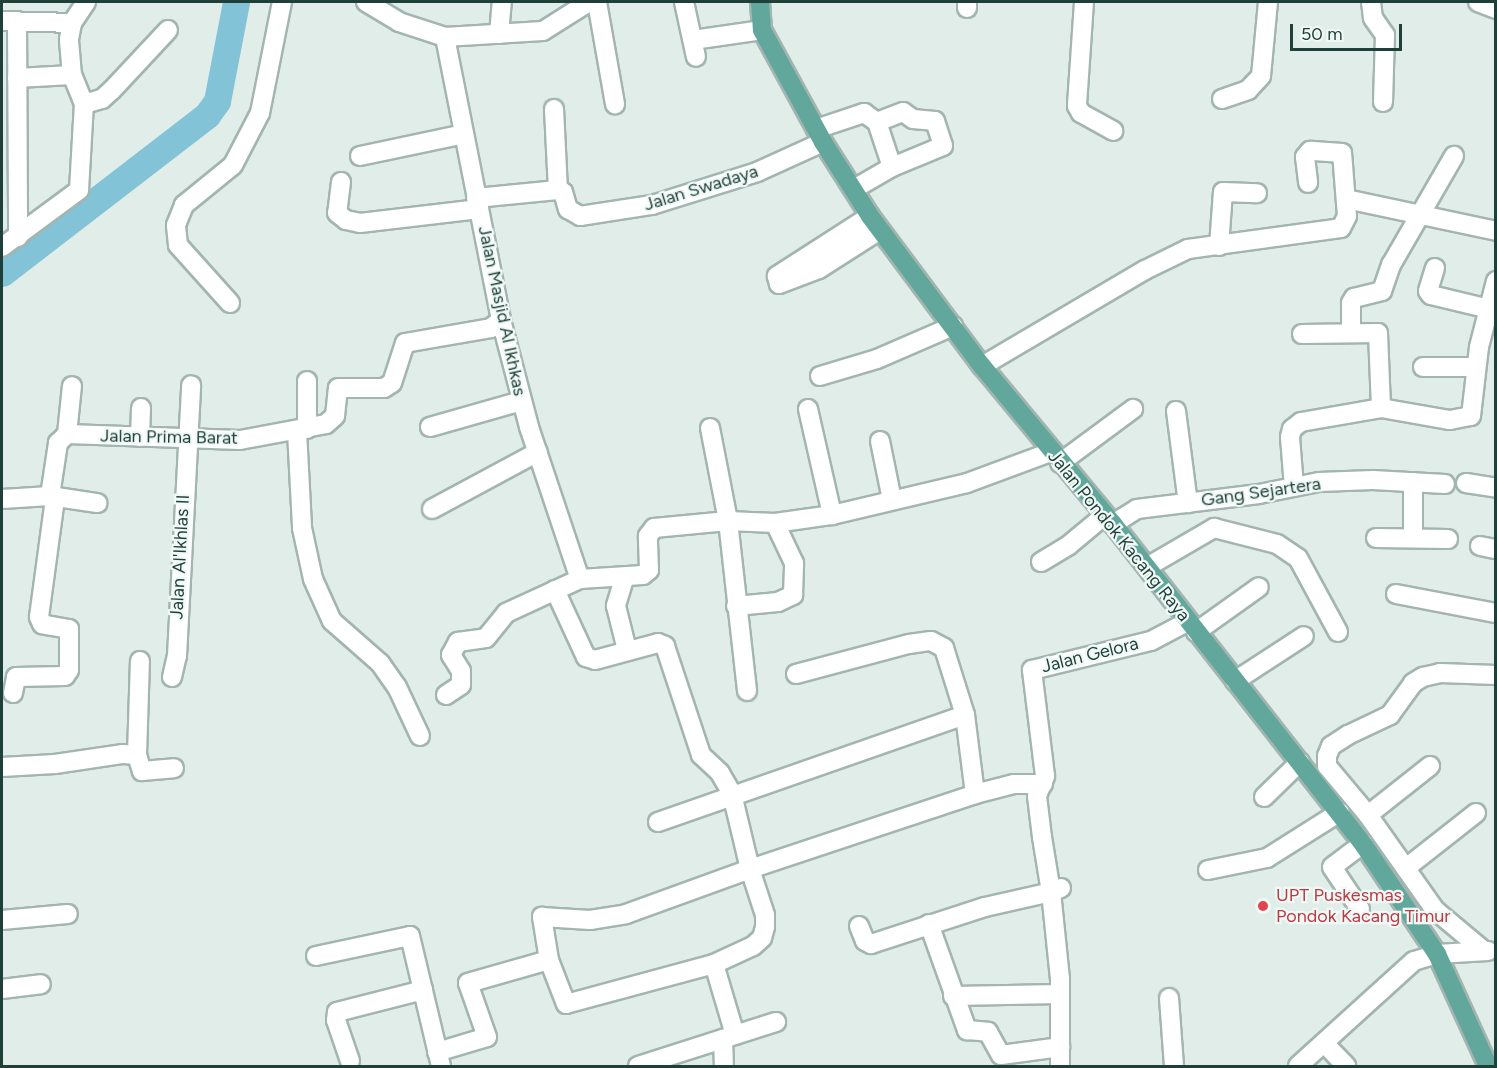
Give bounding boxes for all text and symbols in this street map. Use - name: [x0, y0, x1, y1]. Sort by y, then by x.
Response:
- scale bar: [1293, 12, 1406, 50]
- text: 50 m: [1301, 23, 1343, 45]
- street label: Jalan Swadaya: [641, 160, 761, 216]
- street label: Jalan Masjid Al Ikhkas: [473, 224, 531, 398]
- street label: Jalan Prima Barat: [100, 425, 238, 449]
- street label: Jalan Pondok Kacang Raya: [1043, 446, 1195, 626]
- street label: Gang Sejartera: [1200, 473, 1322, 511]
- street label: Jalan Al'Ikhlas II: [166, 494, 194, 620]
- street label: Jalan Gelora: [1039, 633, 1141, 677]
- place label: UPT Puskesmas Pondok Kacang Timur: [1276, 885, 1450, 928]
- marker: UPT Puskesmas Pondok Kacang Timur: [1254, 897, 1272, 915]

